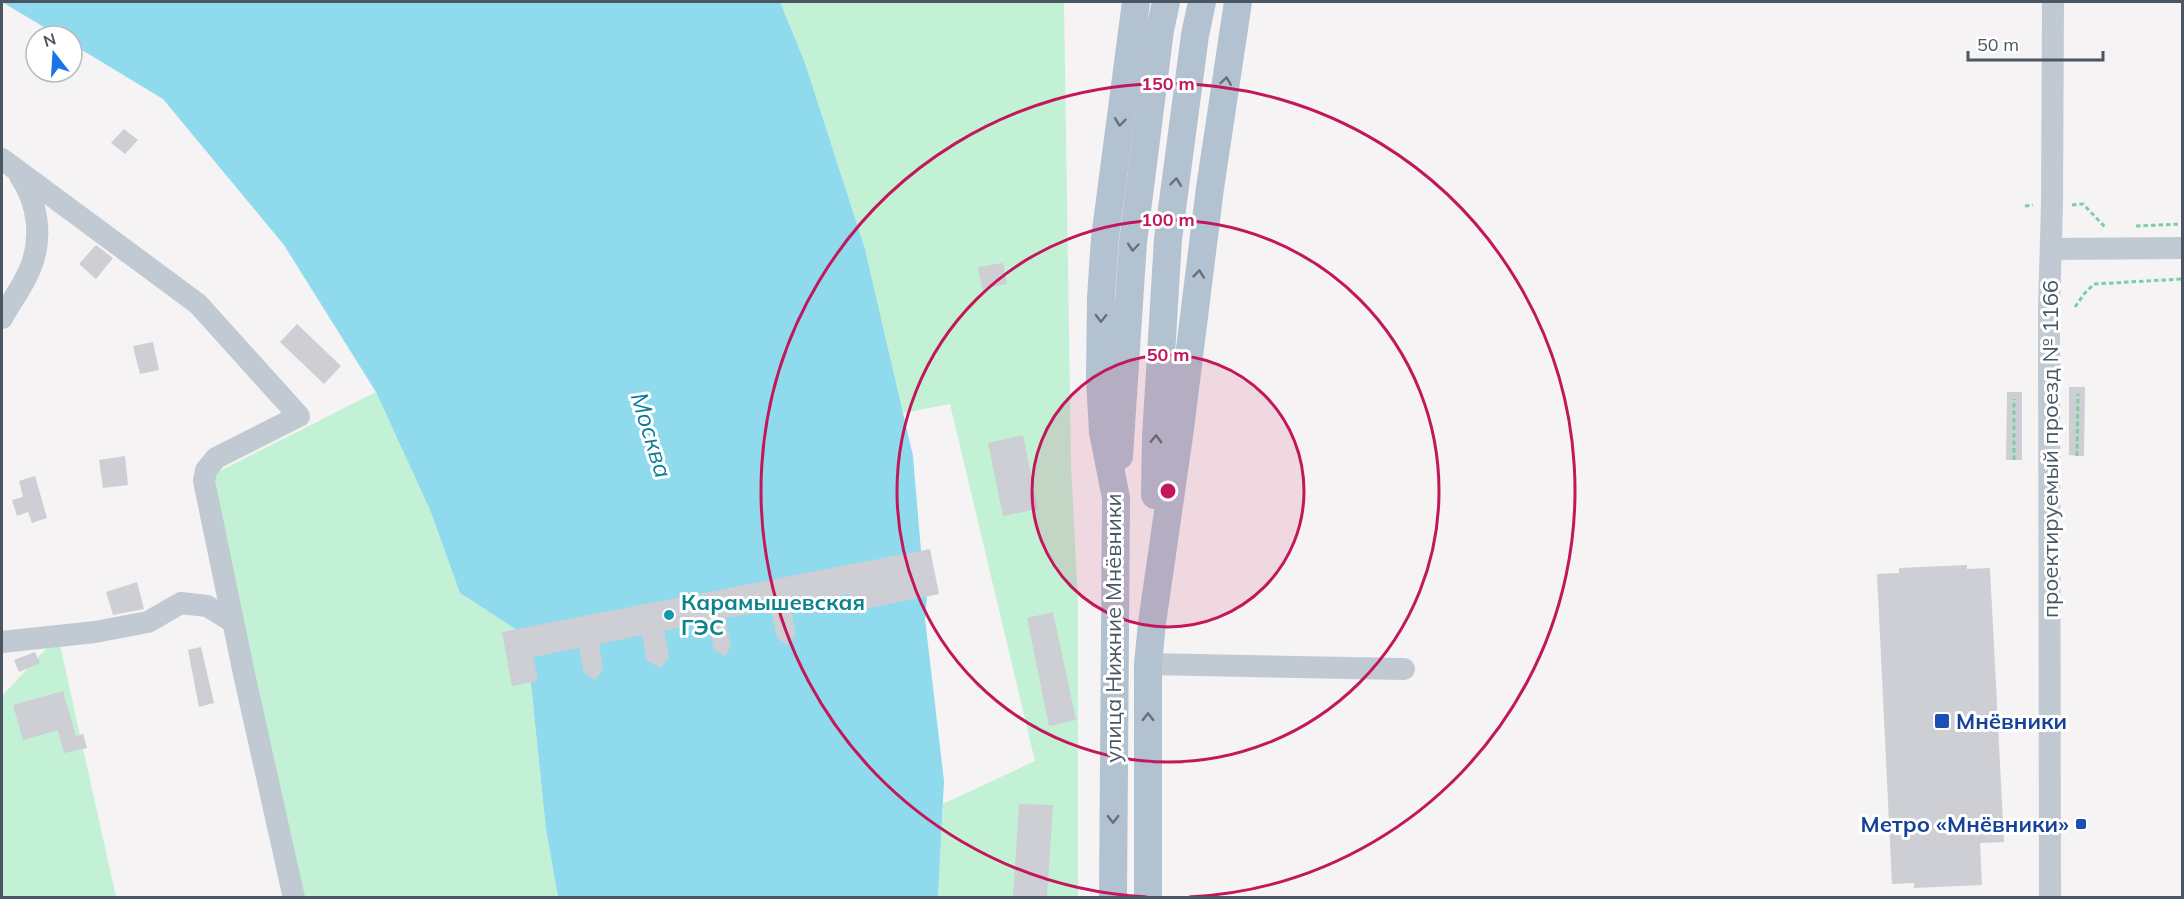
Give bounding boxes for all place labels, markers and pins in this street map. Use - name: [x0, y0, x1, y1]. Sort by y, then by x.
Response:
- centre of rings: [1158, 481, 1178, 501]
- place label: Карамышевская ГЭС: [681, 588, 865, 641]
- marker: Карамышевская ГЭС: [662, 608, 676, 622]
- place label: Мнёвники: [1956, 707, 2067, 735]
- marker: Мнёвники: [1933, 712, 1951, 730]
- place label: Метро «Мнёвники»: [1861, 810, 2069, 838]
- marker: Метро «Мнёвники»: [2074, 817, 2088, 831]

